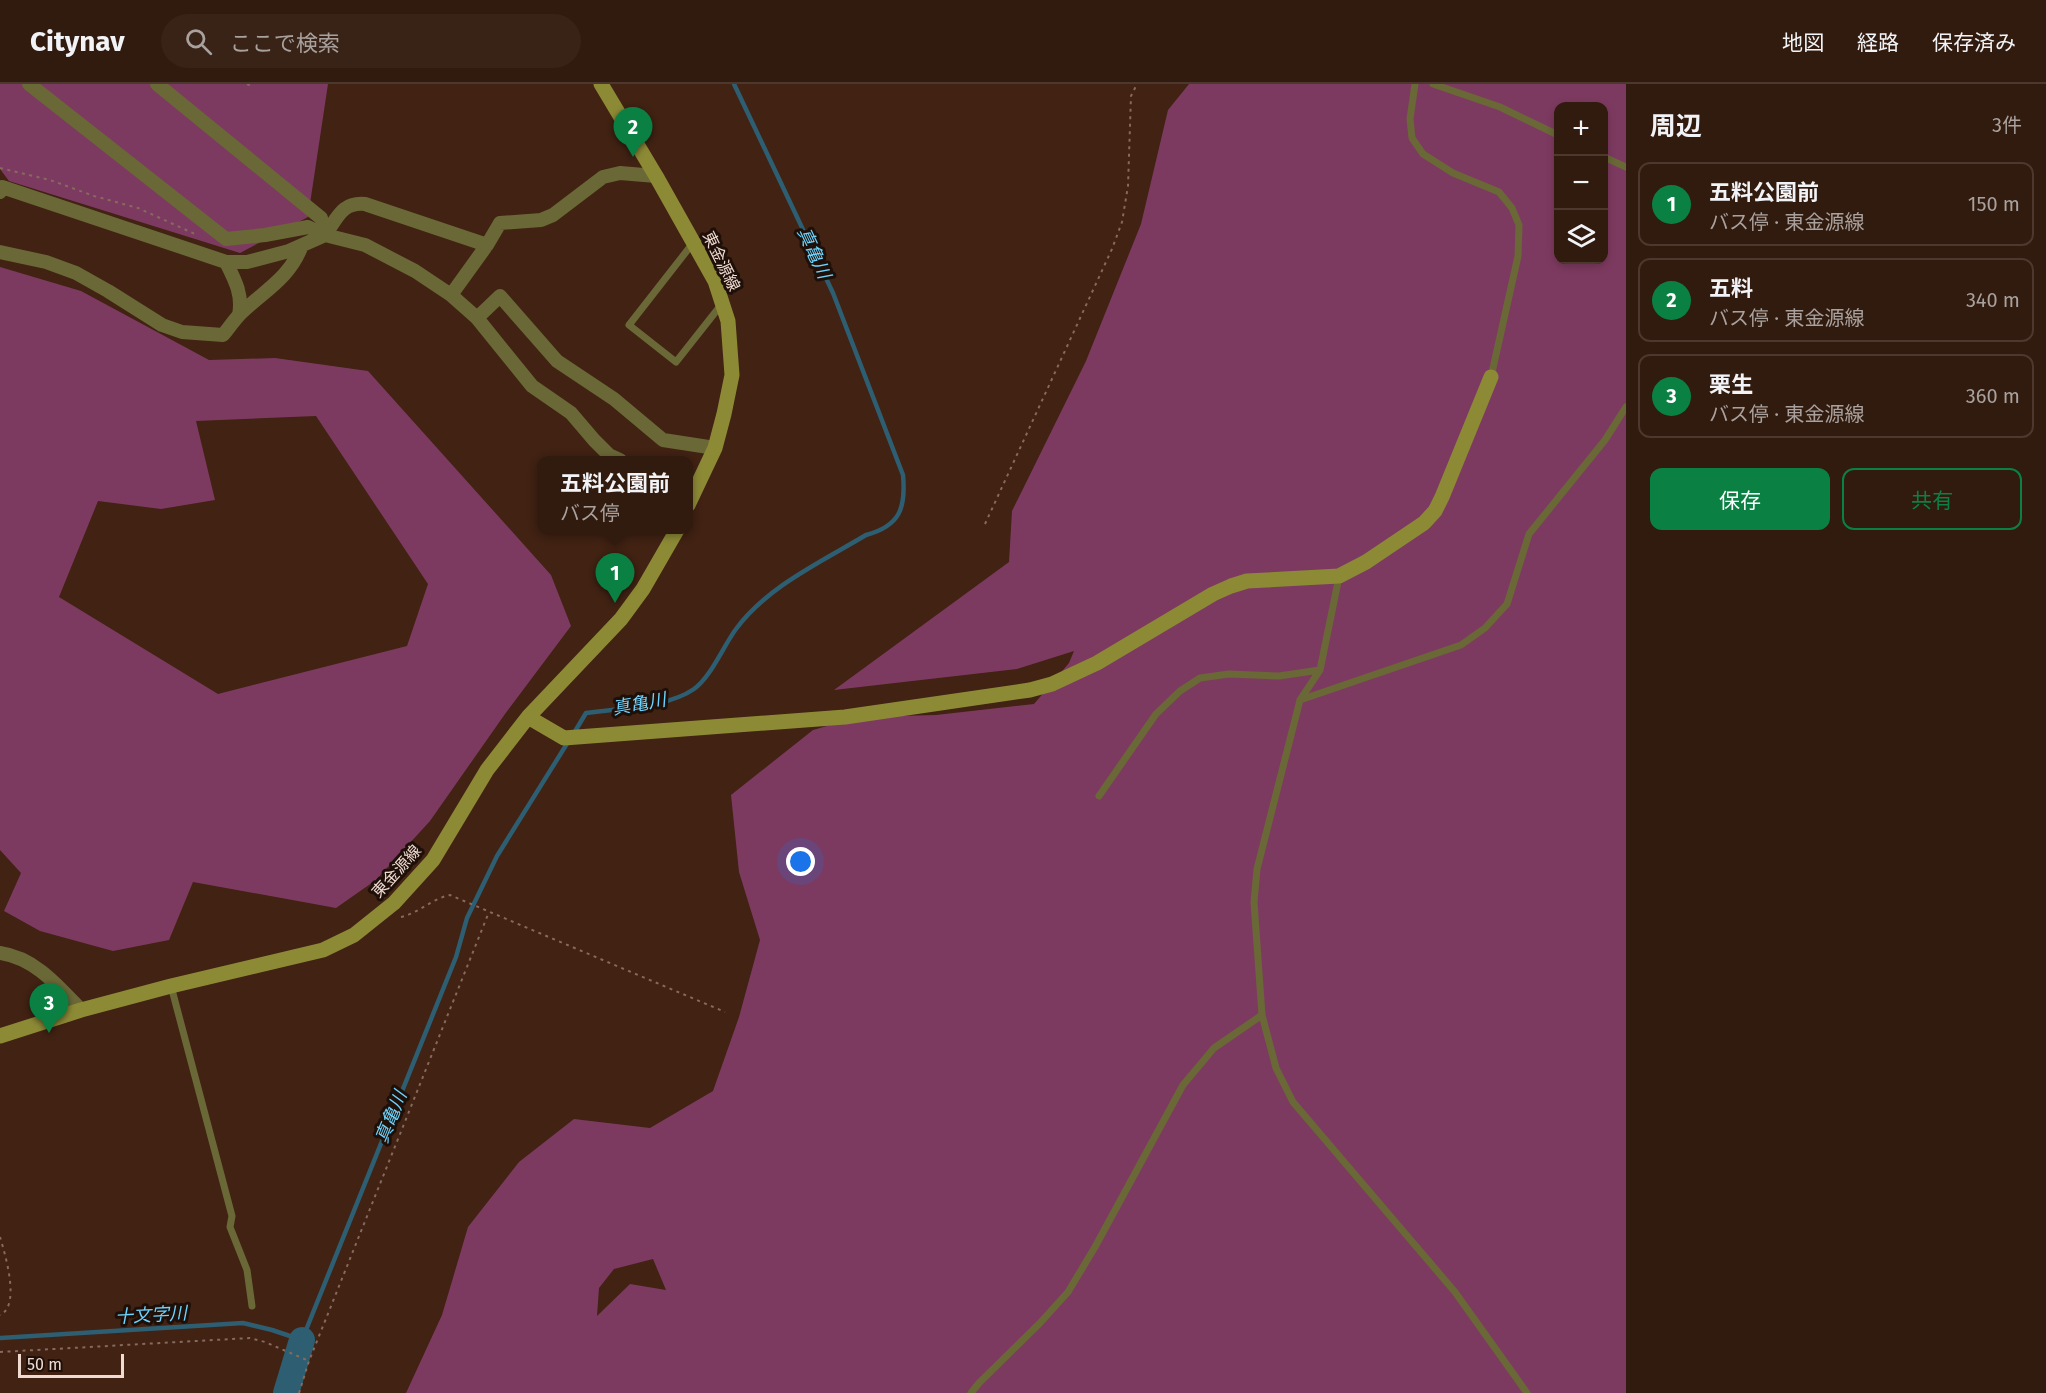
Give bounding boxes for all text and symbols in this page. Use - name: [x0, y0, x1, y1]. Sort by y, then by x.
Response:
- search box: [161, 14, 581, 68]
- text: Citynav: [30, 25, 125, 58]
- icon: search: [182, 25, 215, 58]
- text: ここで検索: [230, 30, 340, 57]
- text: 地図: [1782, 30, 1824, 56]
- text: 経路: [1857, 30, 1899, 56]
- text: 保存済み: [1932, 30, 2016, 56]
- map controls: [1554, 102, 1608, 264]
- button: +: [1554, 102, 1608, 156]
- pin: 2: [614, 107, 652, 157]
- text: 周辺: [1650, 111, 1702, 142]
- text: 3件: [1992, 113, 2022, 137]
- button: −: [1554, 156, 1608, 210]
- text: 五料公園前: [1709, 179, 1819, 206]
- text: 1: [1667, 192, 1676, 216]
- text: 150 m: [1968, 192, 2020, 216]
- button: layers: [1554, 210, 1608, 264]
- text: バス停 · 東金源線: [1709, 210, 1864, 234]
- water label: 真亀川: [793, 224, 836, 284]
- street label: 東金源線: [699, 228, 744, 294]
- text: 五料: [1709, 275, 1753, 302]
- text: 2: [1666, 288, 1677, 312]
- text: 340 m: [1966, 288, 2020, 312]
- text: バス停 · 東金源線: [1709, 306, 1864, 330]
- text: 栗生: [1709, 371, 1753, 398]
- text: 3: [1666, 384, 1677, 408]
- text: 360 m: [1966, 384, 2020, 408]
- text: バス停 · 東金源線: [1709, 402, 1864, 426]
- popup: [537, 456, 693, 534]
- button: 保存: [1650, 468, 1830, 530]
- button: 共有: [1842, 468, 2022, 530]
- text: 五料公園前: [560, 470, 670, 497]
- text: バス停: [560, 501, 620, 525]
- pin: 1: [596, 554, 634, 603]
- water label: 真亀川: [611, 688, 669, 720]
- street label: 東金源線: [368, 841, 425, 901]
- your location: [786, 847, 815, 876]
- pin: 3: [29, 984, 68, 1033]
- water label: 真亀川: [371, 1086, 412, 1146]
- water label: 十文字川: [114, 1302, 190, 1328]
- scale bar: [18, 1351, 124, 1378]
- text: 50 m: [27, 1355, 62, 1374]

